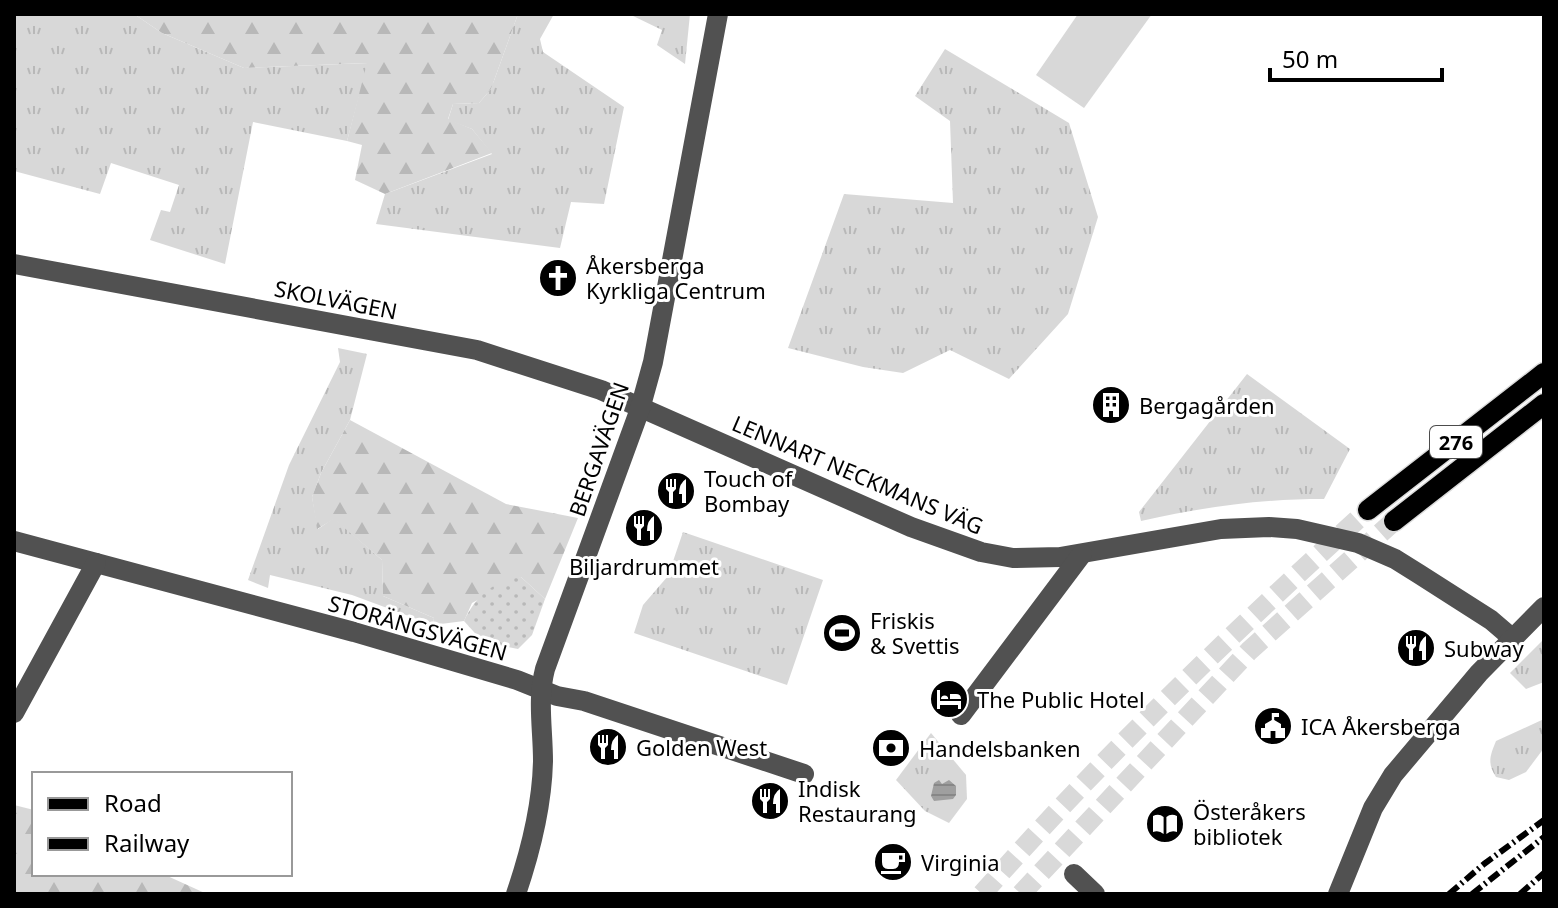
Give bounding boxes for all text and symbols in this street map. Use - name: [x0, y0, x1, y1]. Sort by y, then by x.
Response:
- scale bar: [1270, 32, 1442, 82]
- text: 50 m: [1282, 42, 1338, 75]
- place label: Åkersberga Kyrkliga Centrum: [586, 250, 766, 305]
- church icon: Åkersberga Kyrkliga Centrum: [537, 257, 579, 299]
- street label: SKOLVÄGEN: [272, 272, 400, 326]
- street label: BERGAVÄGEN: [561, 378, 635, 520]
- building icon: Bergagården: [1090, 384, 1132, 426]
- place label: Bergagården: [1139, 390, 1275, 420]
- street label: LENNART NECKMANS VÄG: [728, 407, 988, 541]
- road number: 276: [1430, 426, 1482, 458]
- place label: Touch of Bombay: [704, 463, 794, 518]
- restaurant icon: Touch of Bombay: [655, 470, 697, 512]
- restaurant icon: Biljardrummet: [623, 507, 665, 549]
- place label: Biljardrummet: [569, 551, 719, 581]
- street label: STORÄNGSVÄGEN: [325, 587, 511, 667]
- place label: Friskis & Svettis: [870, 605, 960, 660]
- sports icon: Friskis & Svettis: [821, 612, 863, 654]
- restaurant icon: Subway: [1395, 627, 1437, 669]
- place label: Subway: [1444, 633, 1524, 663]
- hotel icon: The Public Hotel: [928, 678, 970, 720]
- place label: The Public Hotel: [977, 684, 1145, 714]
- public building icon: ICA Åkersberga: [1252, 705, 1294, 747]
- place label: ICA Åkersberga: [1301, 711, 1461, 741]
- restaurant icon: Golden West: [587, 726, 629, 768]
- bank icon: Handelsbanken: [870, 727, 912, 769]
- place label: Golden West: [636, 732, 767, 762]
- place label: Handelsbanken: [919, 733, 1081, 763]
- legend: [32, 772, 292, 876]
- place label: Indisk Restaurang: [798, 773, 917, 828]
- restaurant icon: Indisk Restaurang: [749, 780, 791, 822]
- text: Road: [104, 786, 162, 819]
- place label: Österåkers bibliotek: [1193, 796, 1306, 851]
- library icon: Österåkers bibliotek: [1144, 803, 1186, 845]
- text: Railway: [104, 826, 190, 859]
- cafe icon: Virginia: [872, 841, 914, 883]
- place label: Virginia: [921, 847, 1000, 877]

